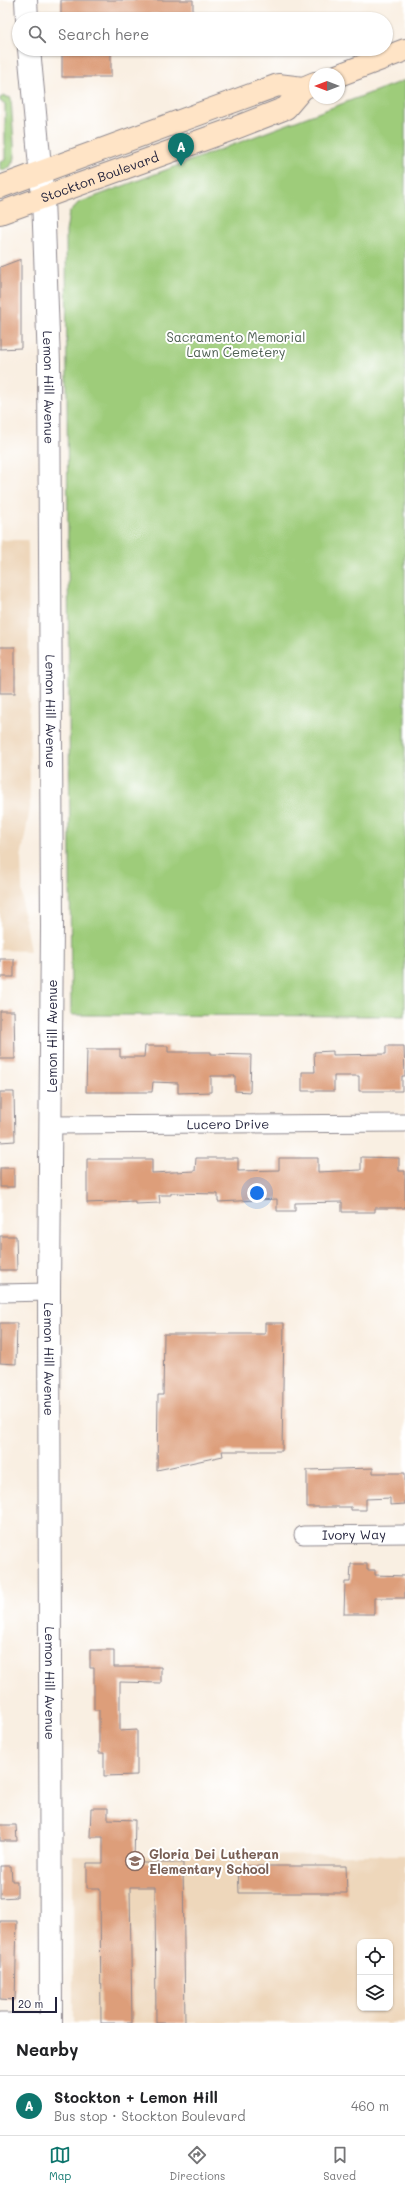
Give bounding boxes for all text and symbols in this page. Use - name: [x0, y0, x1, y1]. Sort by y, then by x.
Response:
- search box: [12, 12, 393, 56]
- icon: search: [26, 23, 48, 45]
- text: Search here: [58, 24, 149, 44]
- north arrow: [309, 68, 345, 104]
- pin: A: [168, 133, 194, 166]
- street label: Stockton Boulevard: [38, 147, 161, 206]
- park label: Sacramento Memorial Lawn Cemetery: [166, 328, 306, 360]
- street label: Lemon Hill Avenue: [40, 330, 58, 444]
- street label: Lemon Hill Avenue: [43, 654, 60, 768]
- street label: Lemon Hill Avenue: [43, 979, 60, 1093]
- street label: Lucero Drive: [187, 1115, 269, 1132]
- your location: [247, 1183, 267, 1203]
- street label: Lemon Hill Avenue: [41, 1302, 58, 1416]
- street label: Ivory Way: [322, 1525, 386, 1543]
- street label: Lemon Hill Avenue: [42, 1626, 59, 1740]
- place label: Gloria Dei Lutheran Elementary School: [149, 1845, 279, 1878]
- school or university icon: Gloria Dei Lutheran Elementary School: [124, 1850, 146, 1872]
- map controls: [357, 1939, 393, 2011]
- button: locate: [357, 1939, 393, 1975]
- button: layers: [357, 1975, 393, 2011]
- scale bar: [12, 1995, 57, 2014]
- text: 20 m: [18, 1996, 43, 2011]
- text: Nearby: [16, 2038, 78, 2060]
- text: Stockton + Lemon Hill: [54, 2087, 218, 2107]
- text: A: [24, 2097, 34, 2114]
- text: 460 m: [351, 2097, 389, 2114]
- text: Bus stop · Stockton Boulevard: [54, 2107, 245, 2124]
- tab: Map: [49, 2144, 71, 2183]
- tab: Directions: [169, 2144, 225, 2183]
- tab: Saved: [323, 2144, 356, 2183]

